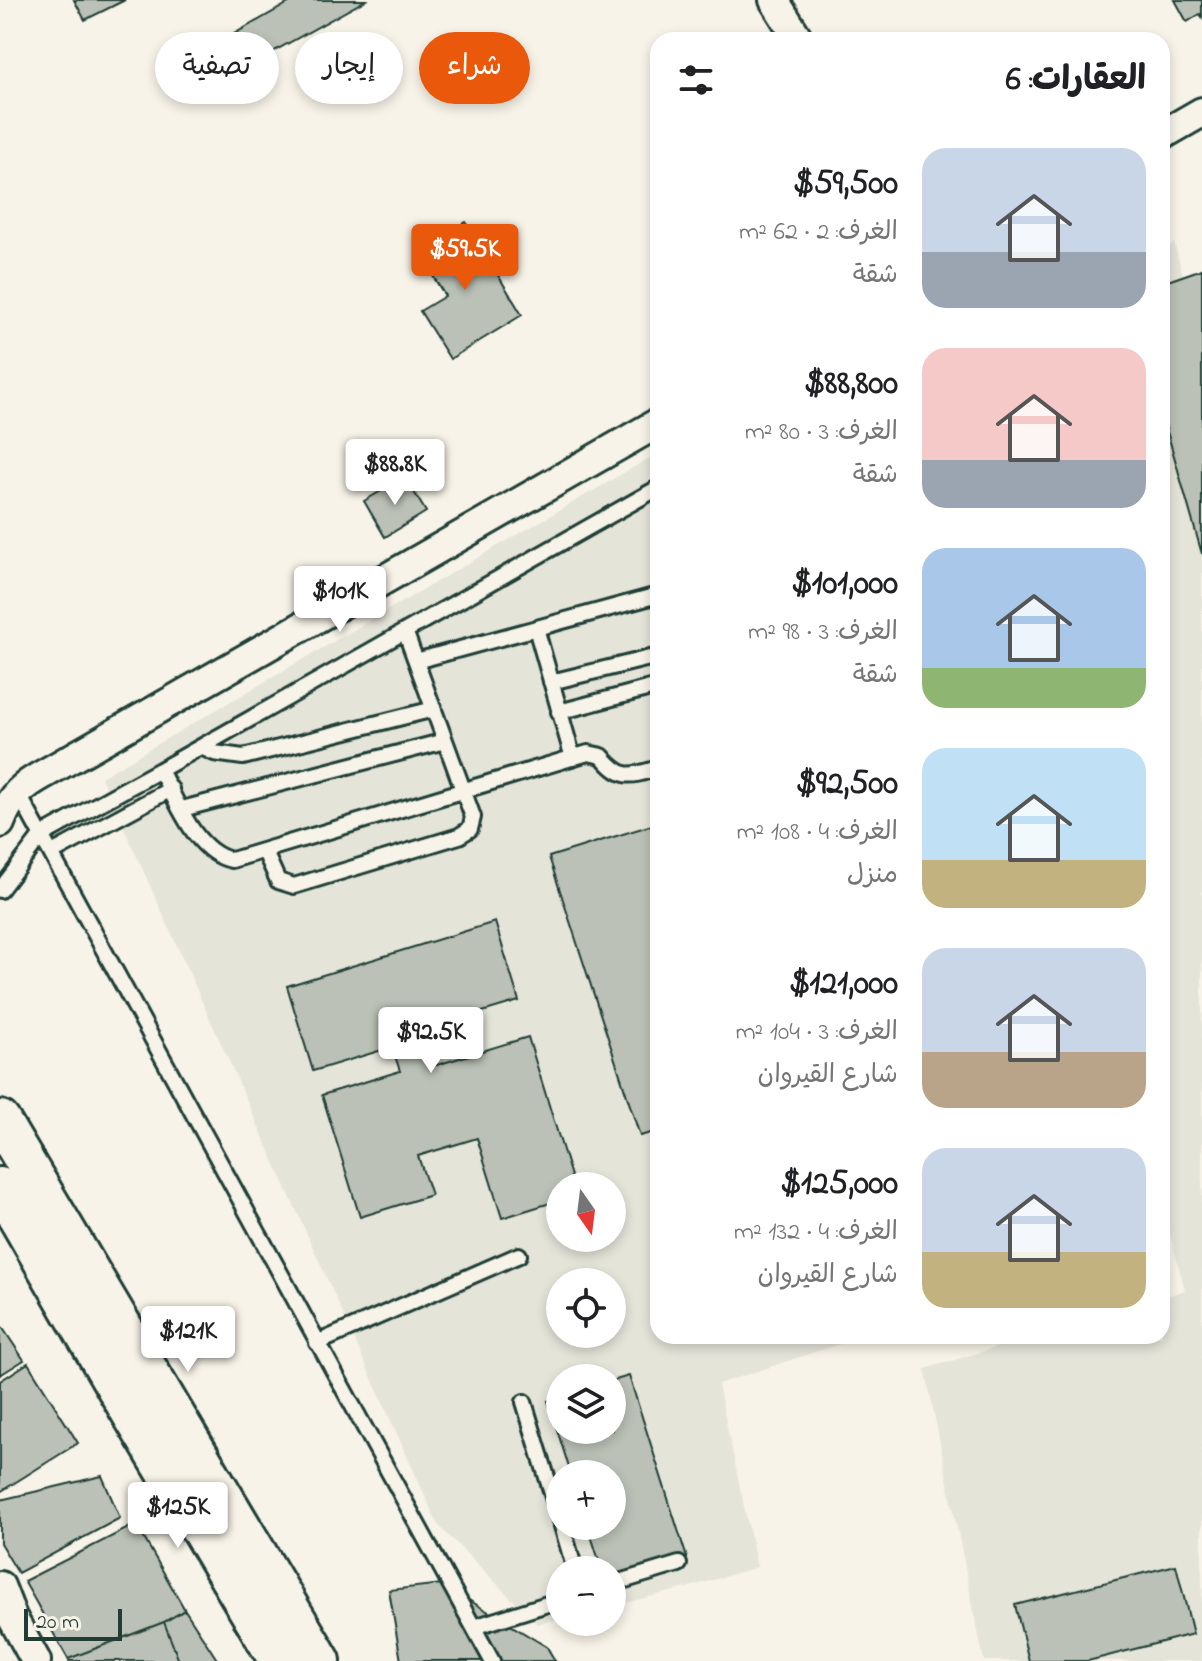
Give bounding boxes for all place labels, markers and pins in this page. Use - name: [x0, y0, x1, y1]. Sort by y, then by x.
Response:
- pin: $59.5K: [400, 224, 530, 292]
- pin: $88.8K: [330, 439, 460, 507]
- pin: $101K: [284, 566, 396, 634]
- pin: $92.5K: [366, 1007, 496, 1075]
- pin: $121K: [132, 1306, 244, 1374]
- pin: $125K: [122, 1482, 234, 1550]

